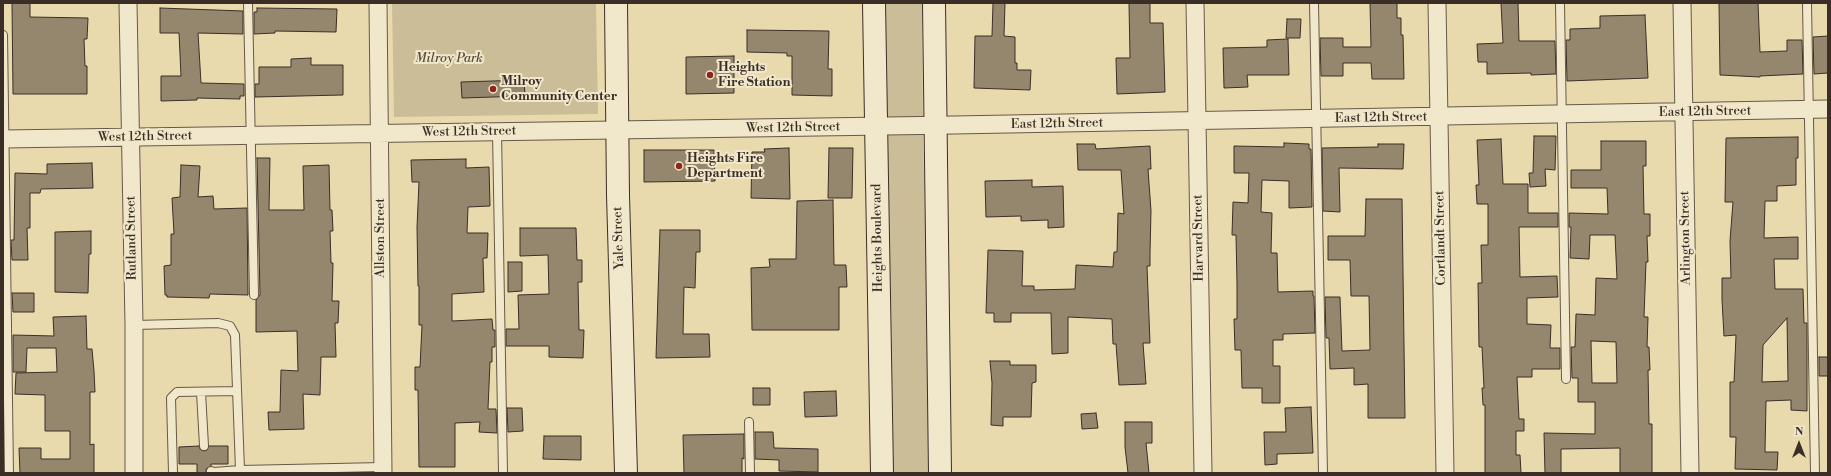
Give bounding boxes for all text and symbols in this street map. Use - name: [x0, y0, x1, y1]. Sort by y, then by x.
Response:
- park label: Milroy Park: [415, 51, 483, 67]
- place label: Heights Fire Station: [718, 60, 790, 91]
- marker: Heights Fire Station: [705, 70, 715, 80]
- place label: Milroy Community Center: [501, 74, 617, 105]
- marker: Milroy Community Center: [488, 84, 498, 94]
- street label: East 12th Street: [1659, 103, 1751, 121]
- street label: East 12th Street: [1335, 109, 1427, 127]
- street label: East 12th Street: [1011, 115, 1103, 133]
- street label: West 12th Street: [746, 119, 840, 137]
- street label: West 12th Street: [422, 123, 516, 141]
- street label: West 12th Street: [98, 128, 192, 146]
- place label: Heights Fire Department: [687, 151, 763, 182]
- marker: Heights Fire Department: [674, 161, 684, 171]
- street label: Heights Boulevard: [869, 183, 887, 293]
- street label: Cortlandt Street: [1432, 190, 1450, 286]
- street label: Arlington Street: [1677, 191, 1695, 285]
- street label: Harvard Street: [1190, 194, 1208, 282]
- street label: Rutland Street: [123, 196, 141, 280]
- street label: Allston Street: [373, 198, 389, 278]
- street label: Yale Street: [610, 206, 628, 270]
- north arrow: [1779, 424, 1819, 464]
- text: N: [1795, 425, 1803, 439]

